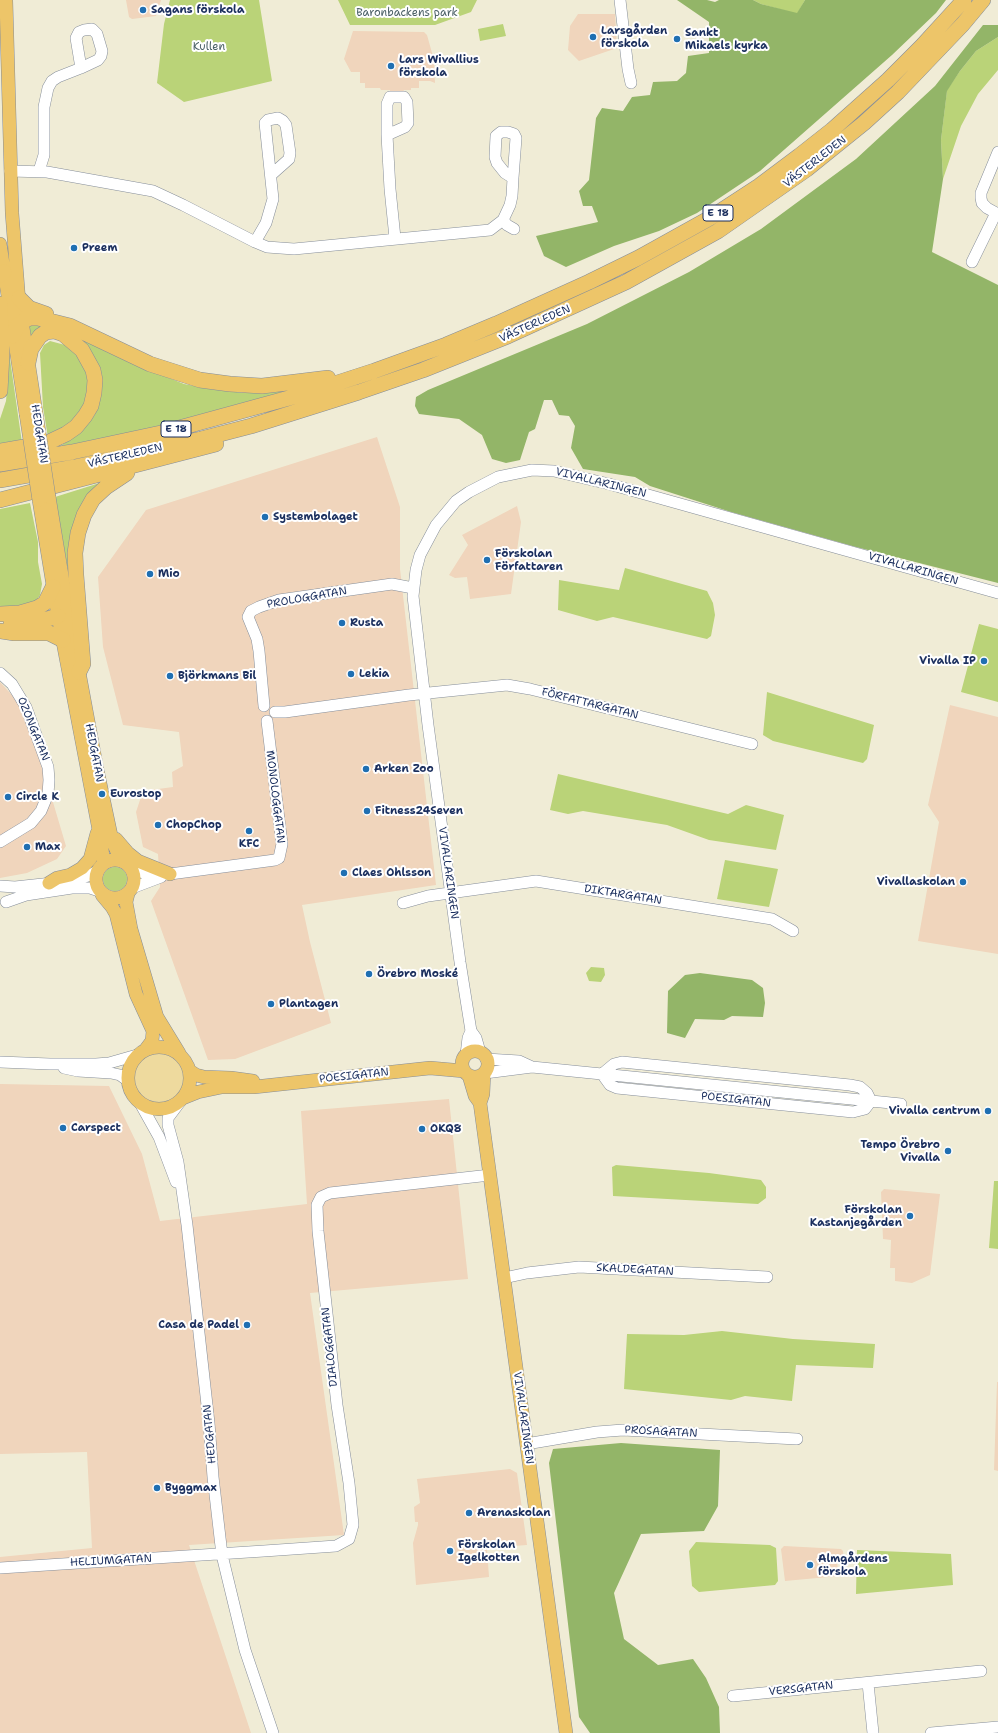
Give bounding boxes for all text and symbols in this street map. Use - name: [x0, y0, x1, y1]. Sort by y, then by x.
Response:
- place label: Sagans förskola: [151, 3, 244, 17]
- marker: Sagans förskola: [138, 5, 148, 15]
- park label: Baronbackens park: [356, 6, 458, 20]
- place label: Larsgården förskola: [601, 24, 667, 50]
- place label: Sankt Mikaels kyrka: [685, 26, 768, 52]
- marker: Larsgården förskola: [588, 32, 598, 42]
- marker: Sankt Mikaels kyrka: [672, 34, 682, 44]
- park label: Kullen: [193, 40, 225, 54]
- place label: Lars Wivallius förskola: [399, 53, 479, 79]
- marker: Lars Wivallius förskola: [386, 61, 396, 71]
- street label: VÄSTERLEDEN: [781, 133, 849, 191]
- road number: E 18: [703, 205, 733, 221]
- place label: Preem: [82, 241, 117, 255]
- marker: Preem: [69, 243, 79, 253]
- street label: VÄSTERLEDEN: [497, 302, 573, 346]
- street label: HEDGATAN: [28, 404, 50, 464]
- road number: E 18: [161, 421, 191, 437]
- street label: VÄSTERLEDEN: [86, 441, 164, 471]
- street label: VIVALLARINGEN: [554, 465, 648, 501]
- place label: Systembolaget: [273, 510, 358, 524]
- marker: Systembolaget: [260, 512, 270, 522]
- place label: Förskolan Författaren: [495, 547, 563, 573]
- street label: VIVALLARINGEN: [866, 550, 960, 588]
- marker: Förskolan Författaren: [482, 555, 492, 565]
- place label: Mio: [158, 567, 180, 581]
- marker: Mio: [145, 569, 155, 579]
- street label: PROLOGGATAN: [266, 584, 348, 612]
- place label: Rusta: [350, 616, 383, 630]
- marker: Rusta: [337, 618, 347, 628]
- place label: Vivalla IP: [919, 654, 976, 668]
- marker: Vivalla IP: [979, 656, 989, 666]
- place label: Lekia: [359, 667, 389, 681]
- place label: Björkmans Bil: [178, 669, 256, 683]
- marker: Lekia: [346, 669, 356, 679]
- marker: Björkmans Bil: [165, 671, 175, 681]
- street label: FÖRFATTARGATAN: [540, 686, 640, 722]
- street label: OZONGATAN: [14, 695, 52, 763]
- street label: HEDGATAN: [82, 723, 106, 783]
- street label: MONOLOGGATAN: [263, 750, 287, 844]
- place label: Arken Zoo: [374, 762, 434, 776]
- marker: Arken Zoo: [361, 764, 371, 774]
- place label: Eurostop: [110, 787, 161, 801]
- marker: Eurostop: [97, 789, 107, 799]
- place label: Circle K: [16, 790, 59, 804]
- marker: Circle K: [3, 792, 13, 802]
- place label: Fitness24Seven: [375, 804, 463, 818]
- marker: Fitness24Seven: [362, 806, 372, 816]
- place label: ChopChop: [166, 818, 222, 832]
- marker: ChopChop: [153, 820, 163, 830]
- marker: KFC: [244, 826, 254, 836]
- street label: VIVALLARINGEN: [435, 826, 461, 920]
- place label: KFC: [239, 837, 259, 851]
- place label: Max: [35, 840, 60, 854]
- marker: Max: [22, 842, 32, 852]
- place label: Claes Ohlsson: [352, 866, 431, 880]
- marker: Claes Ohlsson: [339, 868, 349, 878]
- place label: Vivallaskolan: [877, 875, 955, 889]
- marker: Vivallaskolan: [958, 877, 968, 887]
- street label: DIKTARGATAN: [583, 882, 663, 908]
- place label: Örebro Moské: [377, 967, 458, 981]
- marker: Örebro Moské: [364, 969, 374, 979]
- place label: Plantagen: [279, 997, 338, 1011]
- marker: Plantagen: [266, 999, 276, 1009]
- street label: POESIGATAN: [318, 1066, 390, 1086]
- street label: POESIGATAN: [700, 1090, 772, 1110]
- place label: Vivalla centrum: [889, 1104, 980, 1118]
- marker: Vivalla centrum: [983, 1106, 993, 1116]
- place label: Carspect: [71, 1121, 121, 1135]
- place label: OKQ8: [430, 1122, 461, 1136]
- marker: Carspect: [58, 1123, 68, 1133]
- marker: OKQ8: [417, 1124, 427, 1134]
- place label: Tempo Örebro Vivalla: [860, 1138, 940, 1164]
- marker: Tempo Örebro Vivalla: [943, 1146, 953, 1156]
- place label: Förskolan Kastanjegården: [810, 1203, 902, 1229]
- marker: Förskolan Kastanjegården: [905, 1211, 915, 1221]
- street label: SKALDEGATAN: [596, 1261, 674, 1279]
- street label: DIALOGGATAN: [319, 1306, 341, 1388]
- place label: Casa de Padel: [158, 1318, 239, 1332]
- marker: Casa de Padel: [242, 1320, 252, 1330]
- street label: VIVALLARINGEN: [510, 1371, 536, 1465]
- street label: HEDGATAN: [201, 1404, 219, 1464]
- street label: PROSAGATAN: [624, 1423, 698, 1441]
- place label: Byggmax: [165, 1481, 217, 1495]
- marker: Byggmax: [152, 1483, 162, 1493]
- place label: Arenaskolan: [477, 1506, 551, 1520]
- marker: Arenaskolan: [464, 1508, 474, 1518]
- place label: Förskolan Igelkotten: [458, 1538, 520, 1564]
- marker: Förskolan Igelkotten: [445, 1546, 455, 1556]
- street label: HELIUMGATAN: [70, 1552, 152, 1570]
- place label: Almgårdens förskola: [818, 1552, 888, 1578]
- marker: Almgårdens förskola: [805, 1560, 815, 1570]
- street label: VERSGATAN: [768, 1679, 834, 1699]

